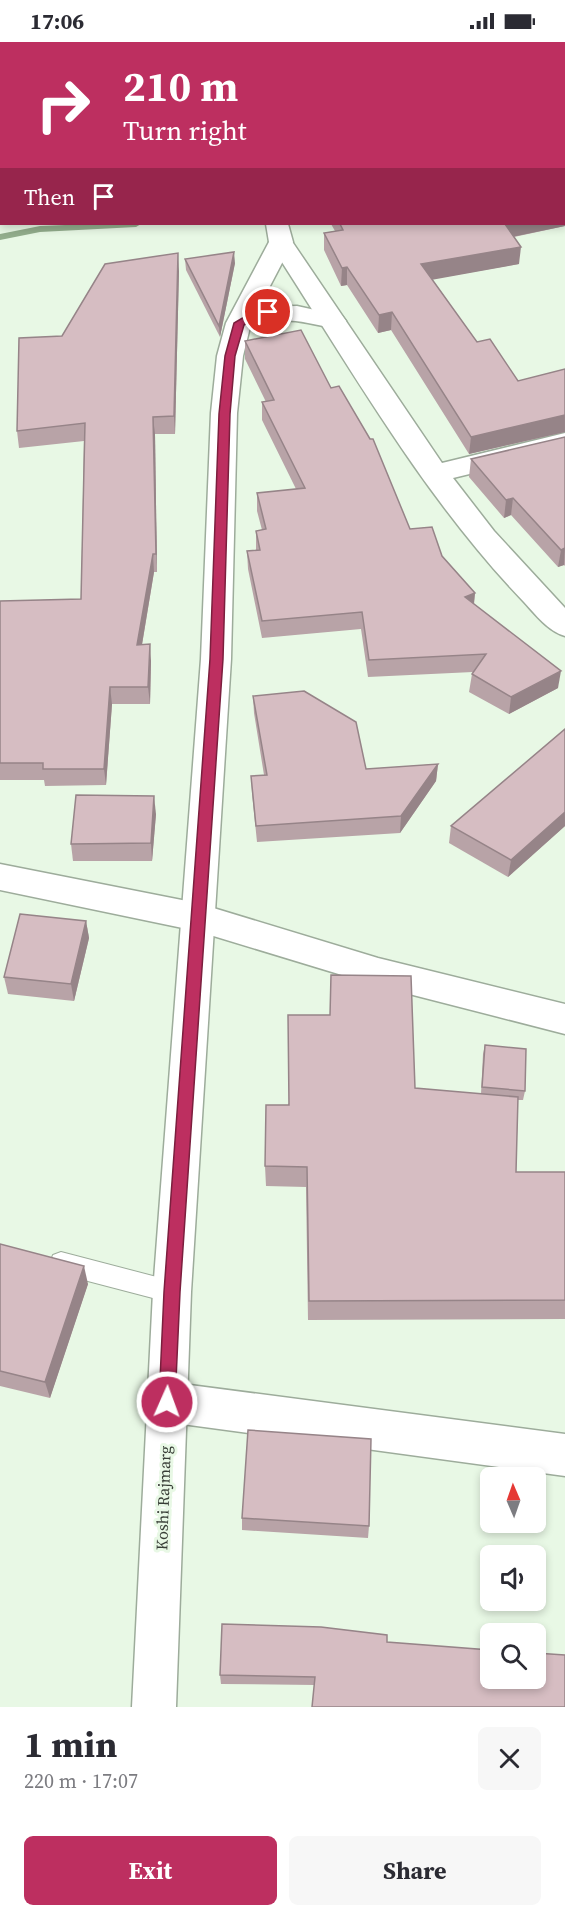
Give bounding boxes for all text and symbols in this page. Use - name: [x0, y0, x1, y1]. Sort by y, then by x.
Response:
- text: 17:06: [30, 6, 84, 36]
- text: 210 m: [123, 57, 238, 115]
- icon: right: [24, 66, 102, 144]
- text: Turn right: [123, 112, 247, 149]
- icon: arrive: [87, 180, 120, 213]
- text: Then: [24, 182, 75, 212]
- pin: [242, 286, 293, 337]
- icon: arrive: [251, 295, 284, 328]
- position arrow: [135, 1370, 199, 1434]
- street label: Koshi Rajmarg: [150, 1445, 176, 1551]
- north arrow: [480, 1467, 546, 1533]
- map controls: [480, 1467, 546, 1689]
- button: sound: [480, 1545, 546, 1611]
- button: search: [480, 1623, 546, 1689]
- text: 1 min: [24, 1720, 117, 1769]
- button: close: [478, 1727, 541, 1790]
- text: 220 m · 17:07: [24, 1767, 138, 1795]
- button: Exit: [24, 1836, 277, 1905]
- button: Share: [289, 1836, 541, 1905]

